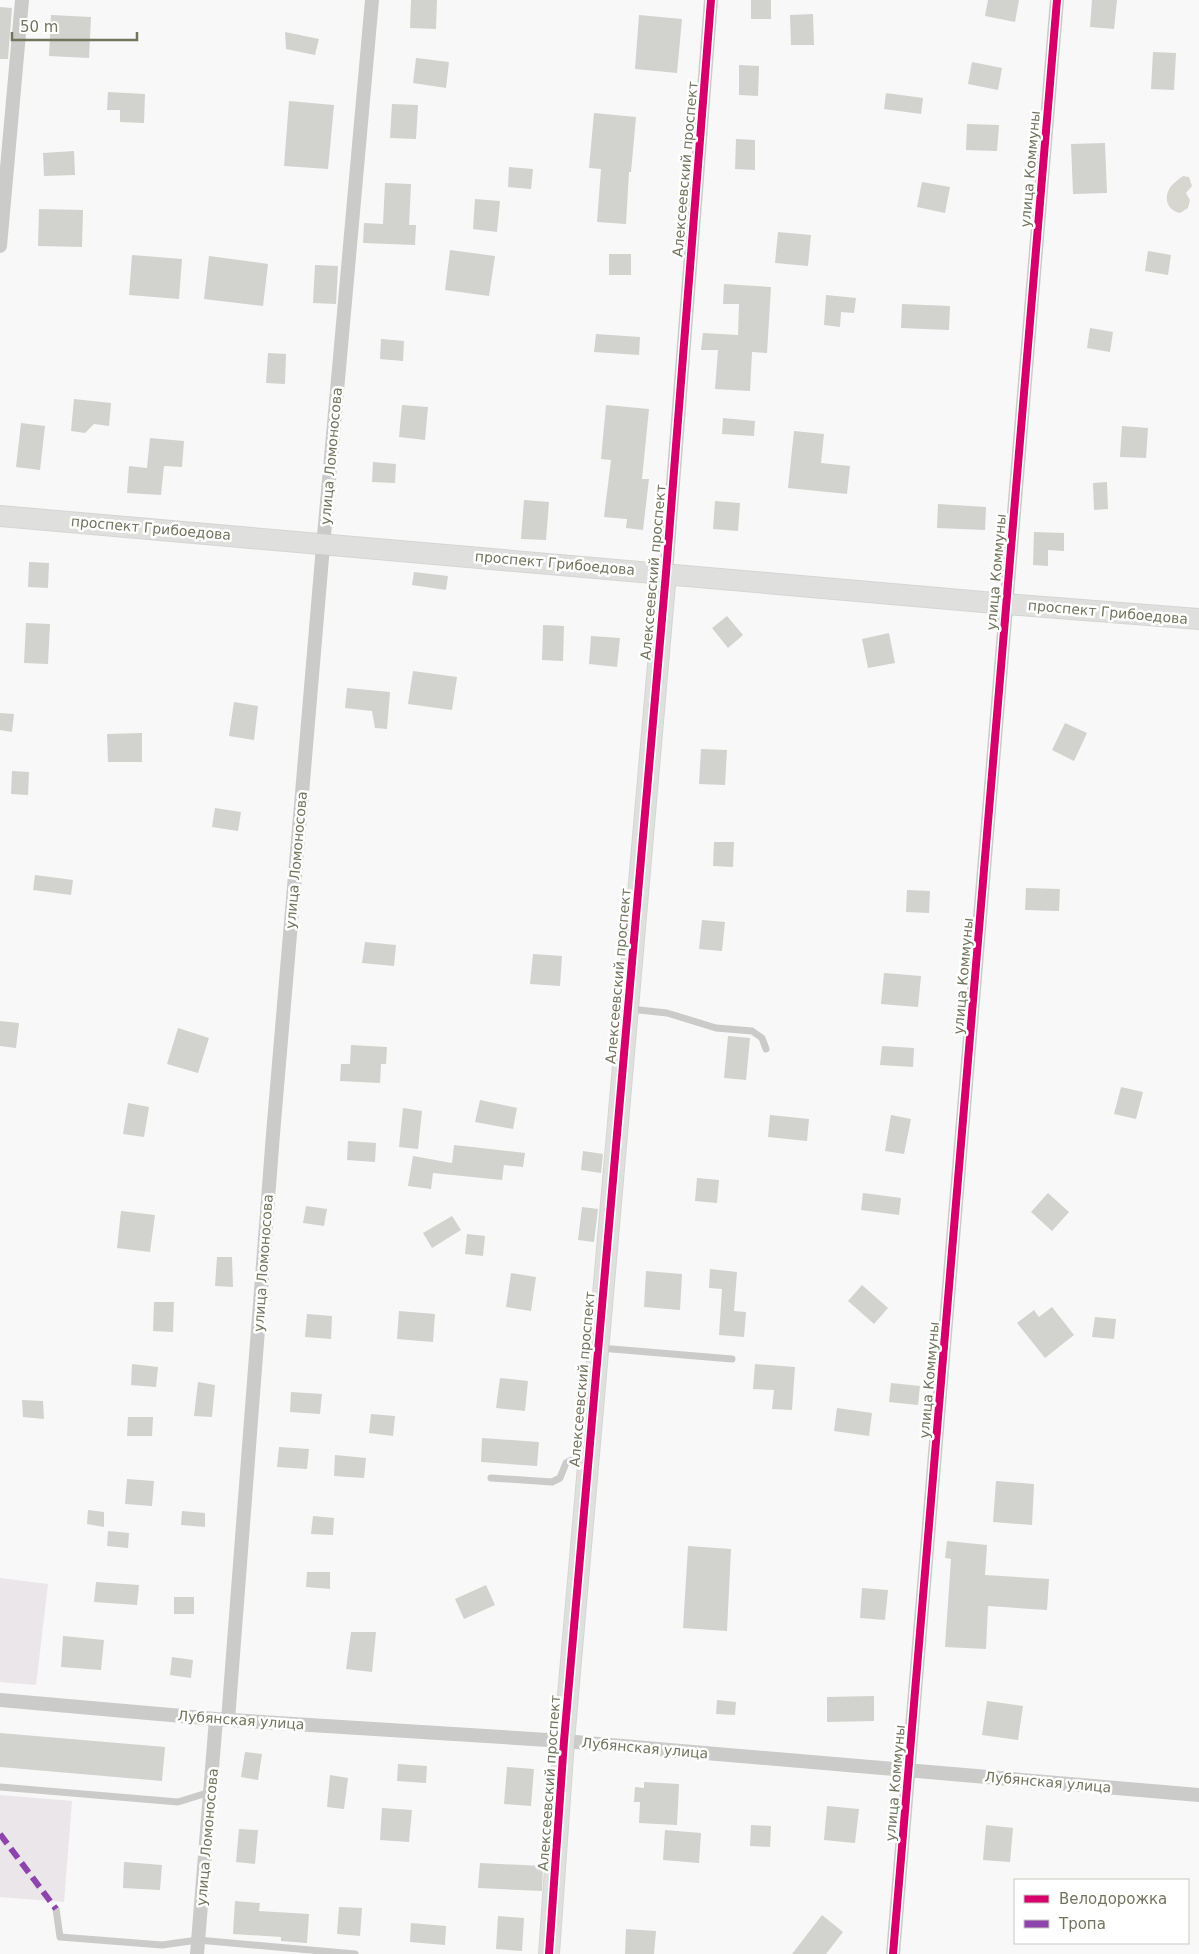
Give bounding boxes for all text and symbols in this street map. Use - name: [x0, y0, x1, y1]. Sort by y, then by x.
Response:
- scale bar: [12, 10, 138, 42]
- text: 50 m: [20, 18, 58, 36]
- street label: Алексеевский проспект: [669, 81, 701, 257]
- street label: улица Коммуны: [1017, 110, 1043, 228]
- street label: улица Ломоносова: [317, 387, 345, 525]
- street label: Алексеевский проспект: [637, 484, 669, 660]
- street label: проспект Грибоедова: [70, 513, 232, 543]
- street label: улица Коммуны: [983, 513, 1009, 631]
- street label: проспект Грибоедова: [474, 548, 636, 578]
- street label: проспект Грибоедова: [1027, 597, 1189, 627]
- street label: улица Ломоносова: [282, 791, 310, 929]
- street label: Алексеевский проспект: [602, 888, 634, 1064]
- street label: улица Коммуны: [950, 917, 976, 1035]
- street label: улица Ломоносова: [250, 1194, 276, 1332]
- street label: Алексеевский проспект: [566, 1291, 598, 1467]
- street label: улица Коммуны: [916, 1321, 942, 1439]
- street label: Алексеевский проспект: [535, 1695, 563, 1871]
- street label: Лубянская улица: [177, 1708, 305, 1732]
- street label: улица Коммуны: [882, 1724, 908, 1842]
- street label: Лубянская улица: [581, 1734, 709, 1762]
- street label: улица Ломоносова: [193, 1768, 221, 1906]
- street label: Лубянская улица: [984, 1768, 1112, 1796]
- legend: [1014, 1879, 1189, 1944]
- text: Велодорожка: [1059, 1890, 1167, 1908]
- text: Тропа: [1058, 1915, 1106, 1933]

